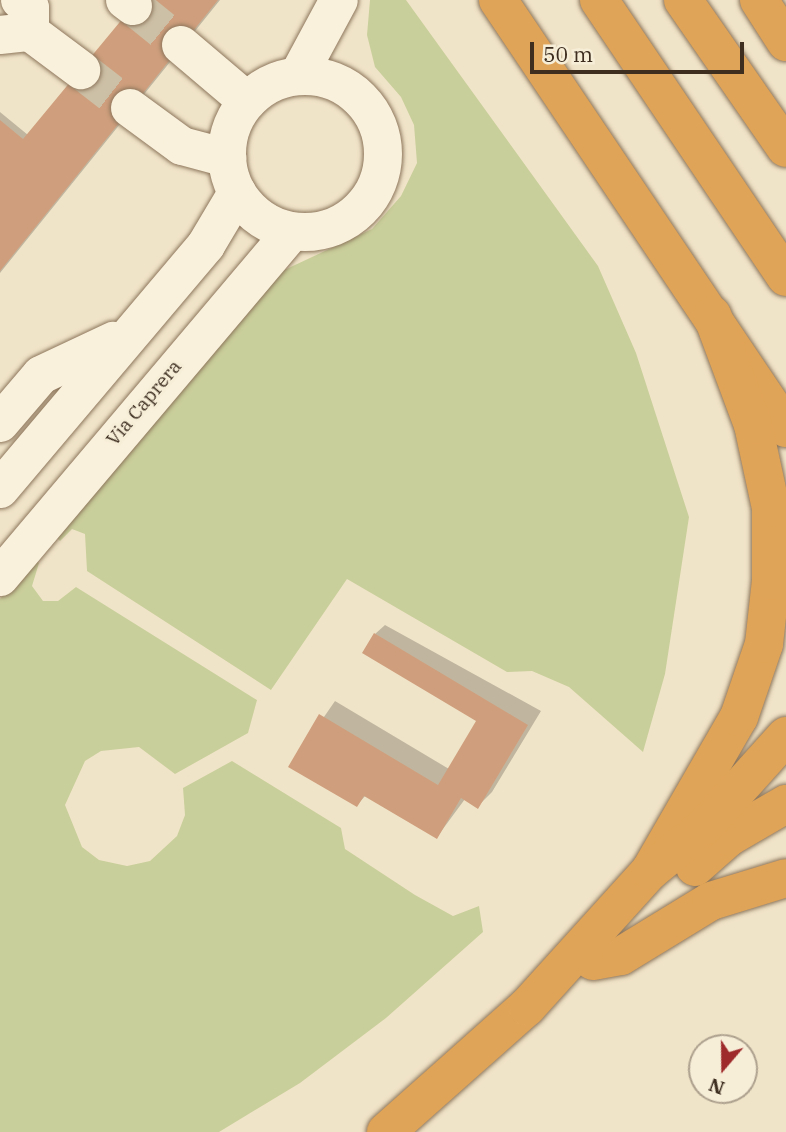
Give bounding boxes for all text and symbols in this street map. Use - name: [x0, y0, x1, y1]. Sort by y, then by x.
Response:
- scale bar: [534, 28, 748, 72]
- text: 50 m: [543, 40, 593, 68]
- street label: Via Caprera: [102, 356, 186, 450]
- north arrow: [688, 1034, 758, 1104]
- text: N: [705, 1073, 728, 1101]

